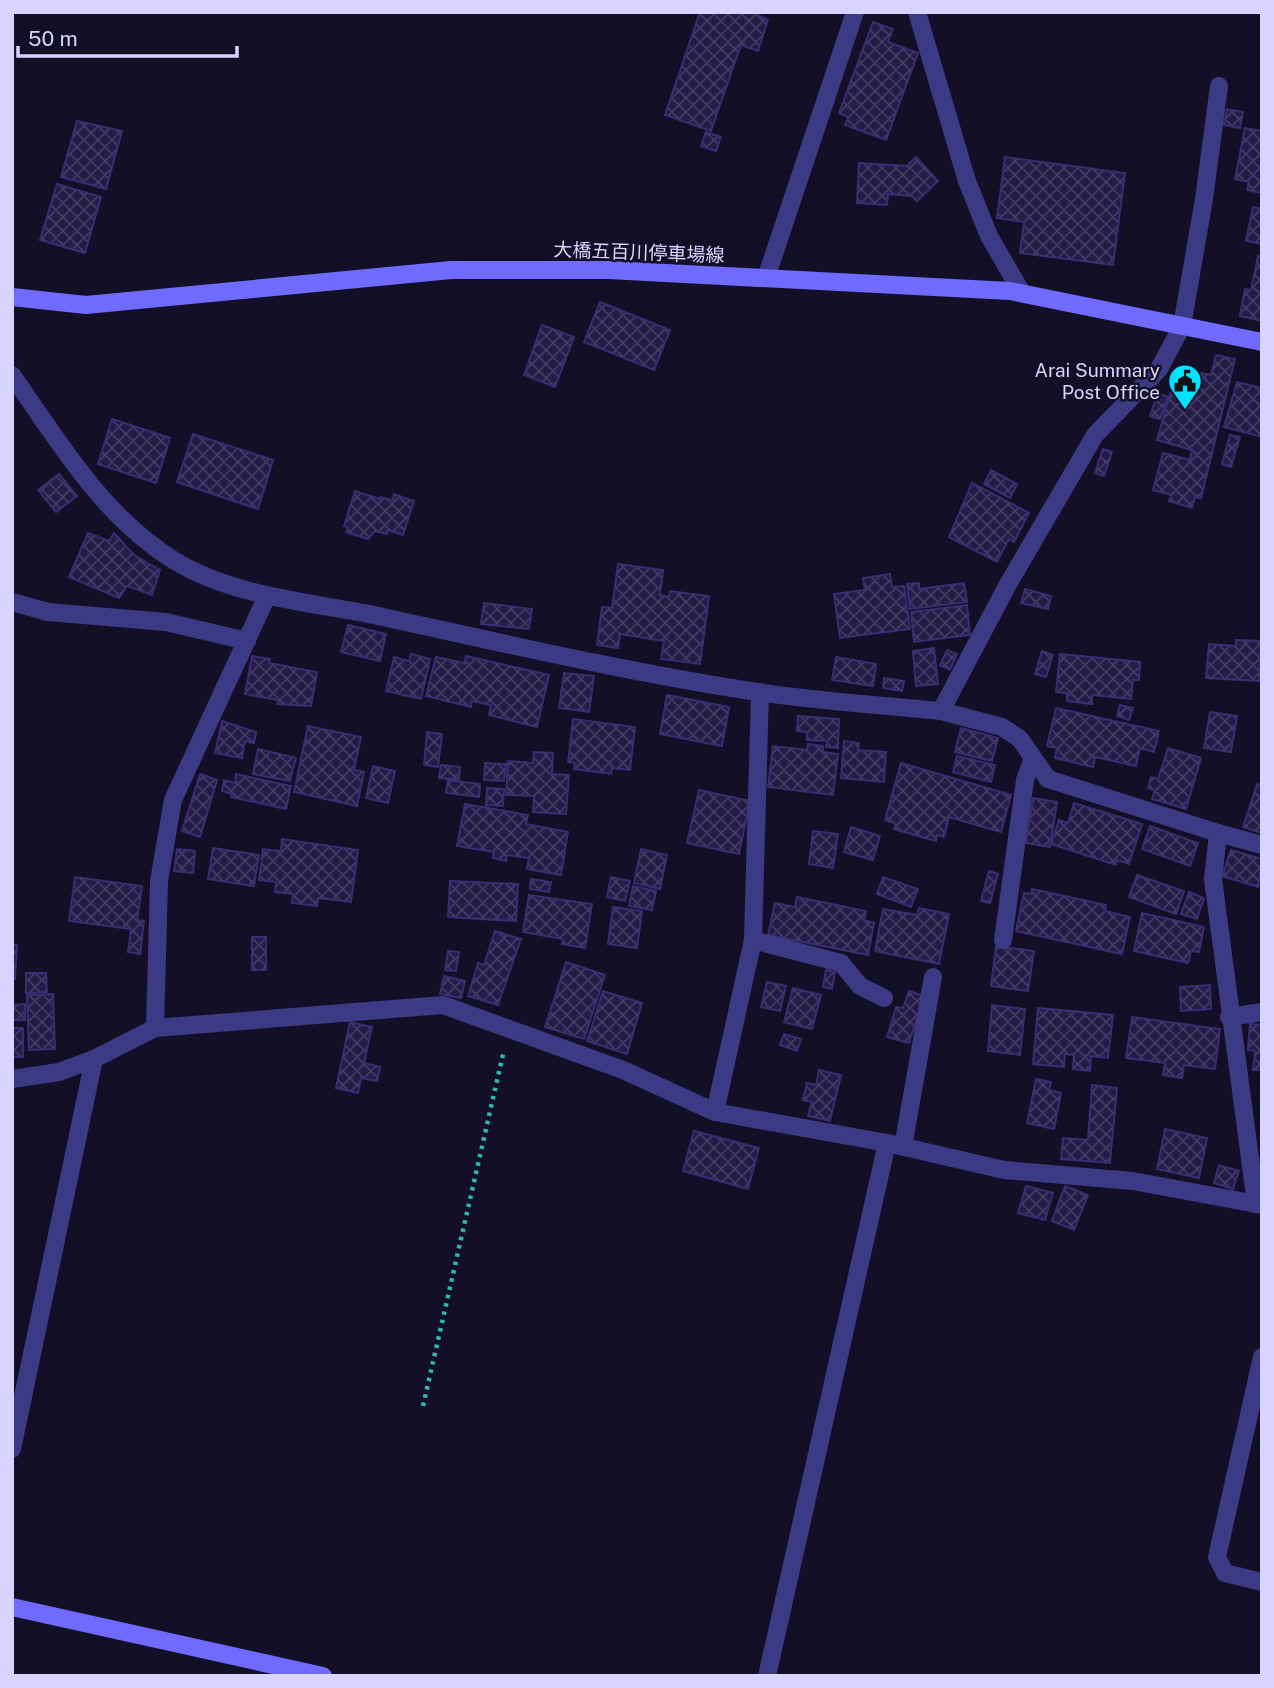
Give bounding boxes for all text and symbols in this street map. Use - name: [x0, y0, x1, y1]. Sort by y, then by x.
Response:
- scale bar: [18, 14, 236, 58]
- text: 50 m: [28, 26, 78, 51]
- street label: 大橋五百川停車場線: [553, 238, 725, 266]
- place label: Arai Summary Post Office: [1035, 359, 1160, 403]
- public building icon: Arai Summary Post Office: [1166, 362, 1204, 411]

